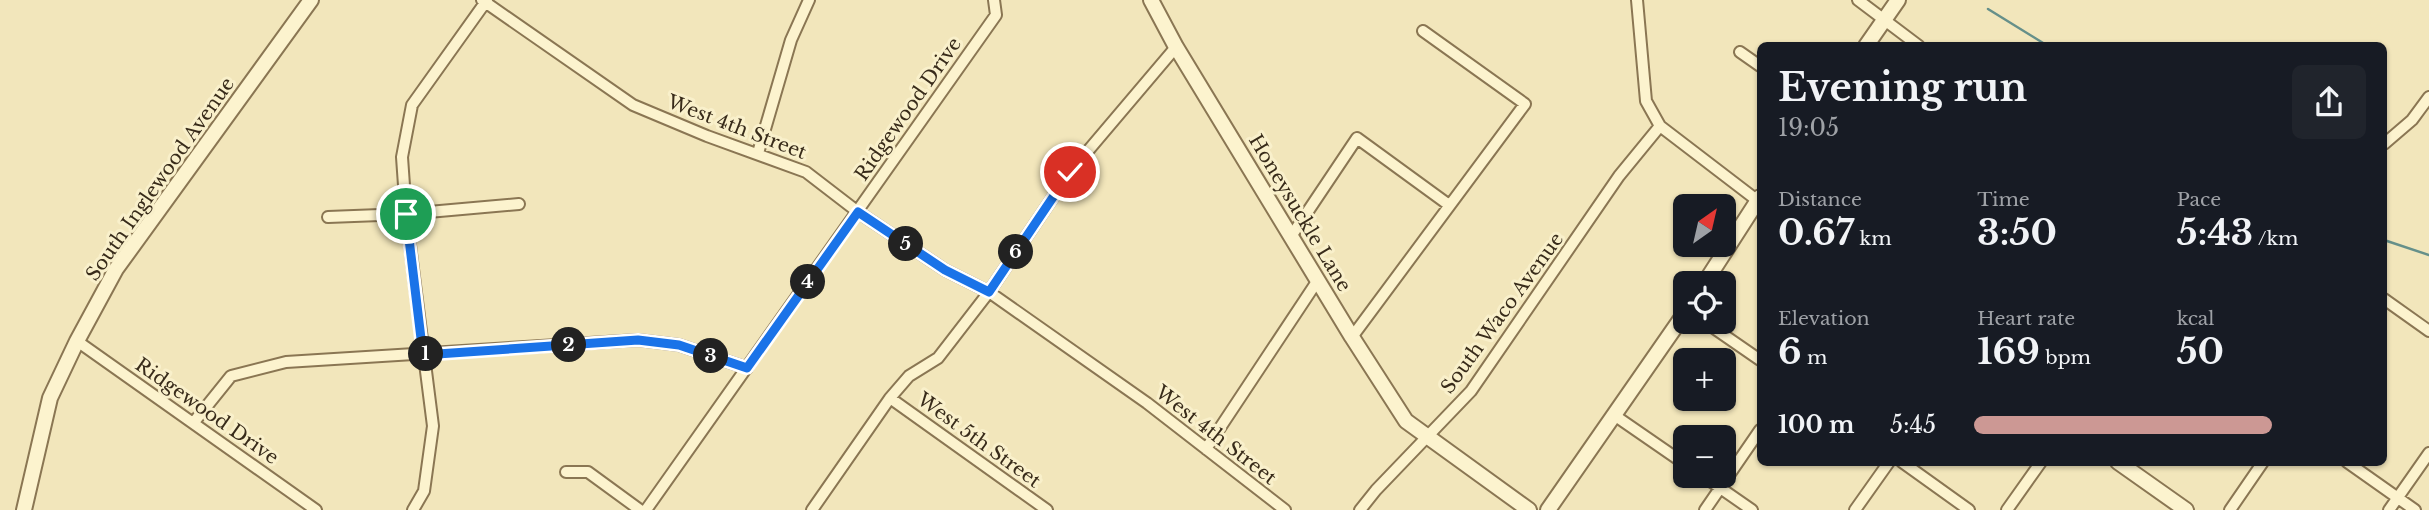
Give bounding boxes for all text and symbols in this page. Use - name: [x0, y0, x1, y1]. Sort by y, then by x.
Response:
- street label: Ridgewood Drive: [850, 33, 966, 185]
- text: Evening run: [1778, 64, 2027, 111]
- button: share: [2292, 65, 2366, 139]
- street label: South Inglewood Avenue: [81, 73, 239, 285]
- street label: West 4th Street: [663, 90, 810, 164]
- text: 19:05: [1778, 114, 1839, 142]
- street label: Honeysuckle Lane: [1244, 130, 1356, 296]
- pin: [1040, 142, 1100, 202]
- icon: check: [1051, 153, 1089, 191]
- pin: [376, 184, 436, 244]
- text: Distance: [1778, 188, 1862, 211]
- text: Time: [1977, 188, 2030, 211]
- text: Pace: [2177, 188, 2221, 211]
- north arrow: [1673, 194, 1736, 257]
- map controls: [1673, 194, 1736, 488]
- icon: arrive: [387, 195, 425, 233]
- text: 0.67: [1778, 211, 1854, 254]
- text: 3:50: [1977, 211, 2057, 254]
- text: 5:43: [2177, 211, 2253, 254]
- pin: 5: [888, 226, 923, 262]
- text: km: [1854, 227, 1892, 250]
- text: /km: [2253, 227, 2299, 250]
- street label: South Waco Avenue: [1436, 228, 1568, 398]
- text: 5: [900, 232, 911, 255]
- pin: 6: [998, 234, 1034, 270]
- text: 6: [1009, 240, 1022, 263]
- pin: 4: [790, 264, 826, 300]
- text: 4: [801, 270, 814, 293]
- button: locate: [1673, 271, 1736, 334]
- text: Elevation: [1778, 307, 1870, 330]
- text: Heart rate: [1977, 307, 2075, 330]
- text: kcal: [2177, 307, 2215, 330]
- pin: 2: [552, 328, 586, 362]
- text: 6: [1778, 330, 1802, 373]
- text: 169: [1977, 330, 2040, 373]
- text: 50: [2177, 330, 2224, 373]
- text: 2: [562, 333, 575, 356]
- pin: 1: [408, 336, 444, 372]
- pin: 3: [694, 338, 728, 374]
- text: 1: [421, 342, 430, 365]
- text: 3: [704, 344, 717, 367]
- text: m: [1802, 346, 1827, 369]
- text: bpm: [2040, 346, 2091, 369]
- button: +: [1673, 348, 1736, 411]
- street label: Ridgewood Drive: [131, 353, 283, 469]
- street label: West 4th Street: [1150, 380, 1282, 490]
- street label: West 5th Street: [912, 387, 1046, 493]
- text: 100 m: [1778, 411, 1854, 439]
- text: 5:45: [1890, 411, 1936, 439]
- button: −: [1673, 425, 1736, 488]

